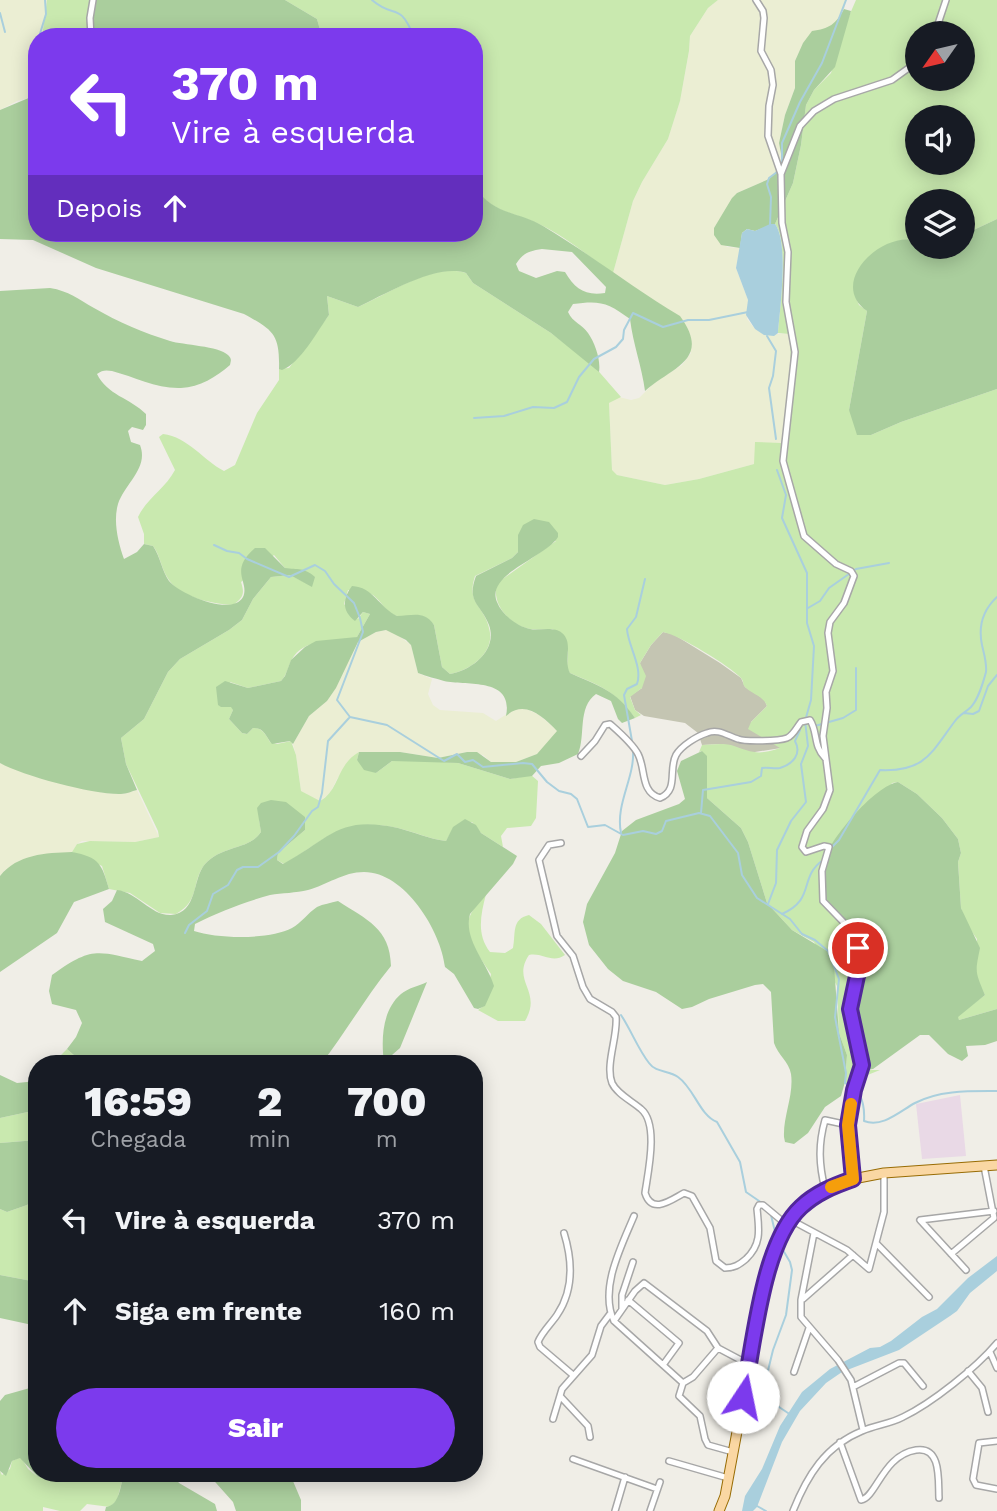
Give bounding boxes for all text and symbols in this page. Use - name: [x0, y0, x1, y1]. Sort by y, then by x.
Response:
- north arrow: [905, 21, 975, 91]
- map controls: [905, 21, 975, 259]
- text: 370 m: [171, 54, 319, 112]
- icon: left: [56, 56, 147, 147]
- button: sound: [905, 105, 975, 175]
- text: Vire à esquerda: [171, 113, 415, 151]
- icon: ahead: [156, 189, 194, 227]
- button: layers: [905, 189, 975, 259]
- text: Depois: [56, 193, 142, 223]
- pin: [828, 918, 888, 978]
- icon: arrive: [839, 929, 877, 967]
- text: 16:59: [84, 1077, 192, 1126]
- text: 2: [257, 1077, 282, 1126]
- text: 700: [347, 1077, 427, 1126]
- text: Chegada: [90, 1126, 186, 1153]
- text: min: [248, 1126, 291, 1153]
- text: m: [376, 1126, 398, 1153]
- icon: left: [56, 1201, 94, 1239]
- text: Vire à esquerda: [115, 1205, 315, 1235]
- text: 370 m: [377, 1205, 455, 1235]
- icon: ahead: [56, 1292, 94, 1330]
- text: Siga em frente: [115, 1296, 302, 1326]
- text: 160 m: [379, 1296, 455, 1326]
- position arrow: [706, 1360, 780, 1434]
- button: Sair: [56, 1388, 455, 1468]

